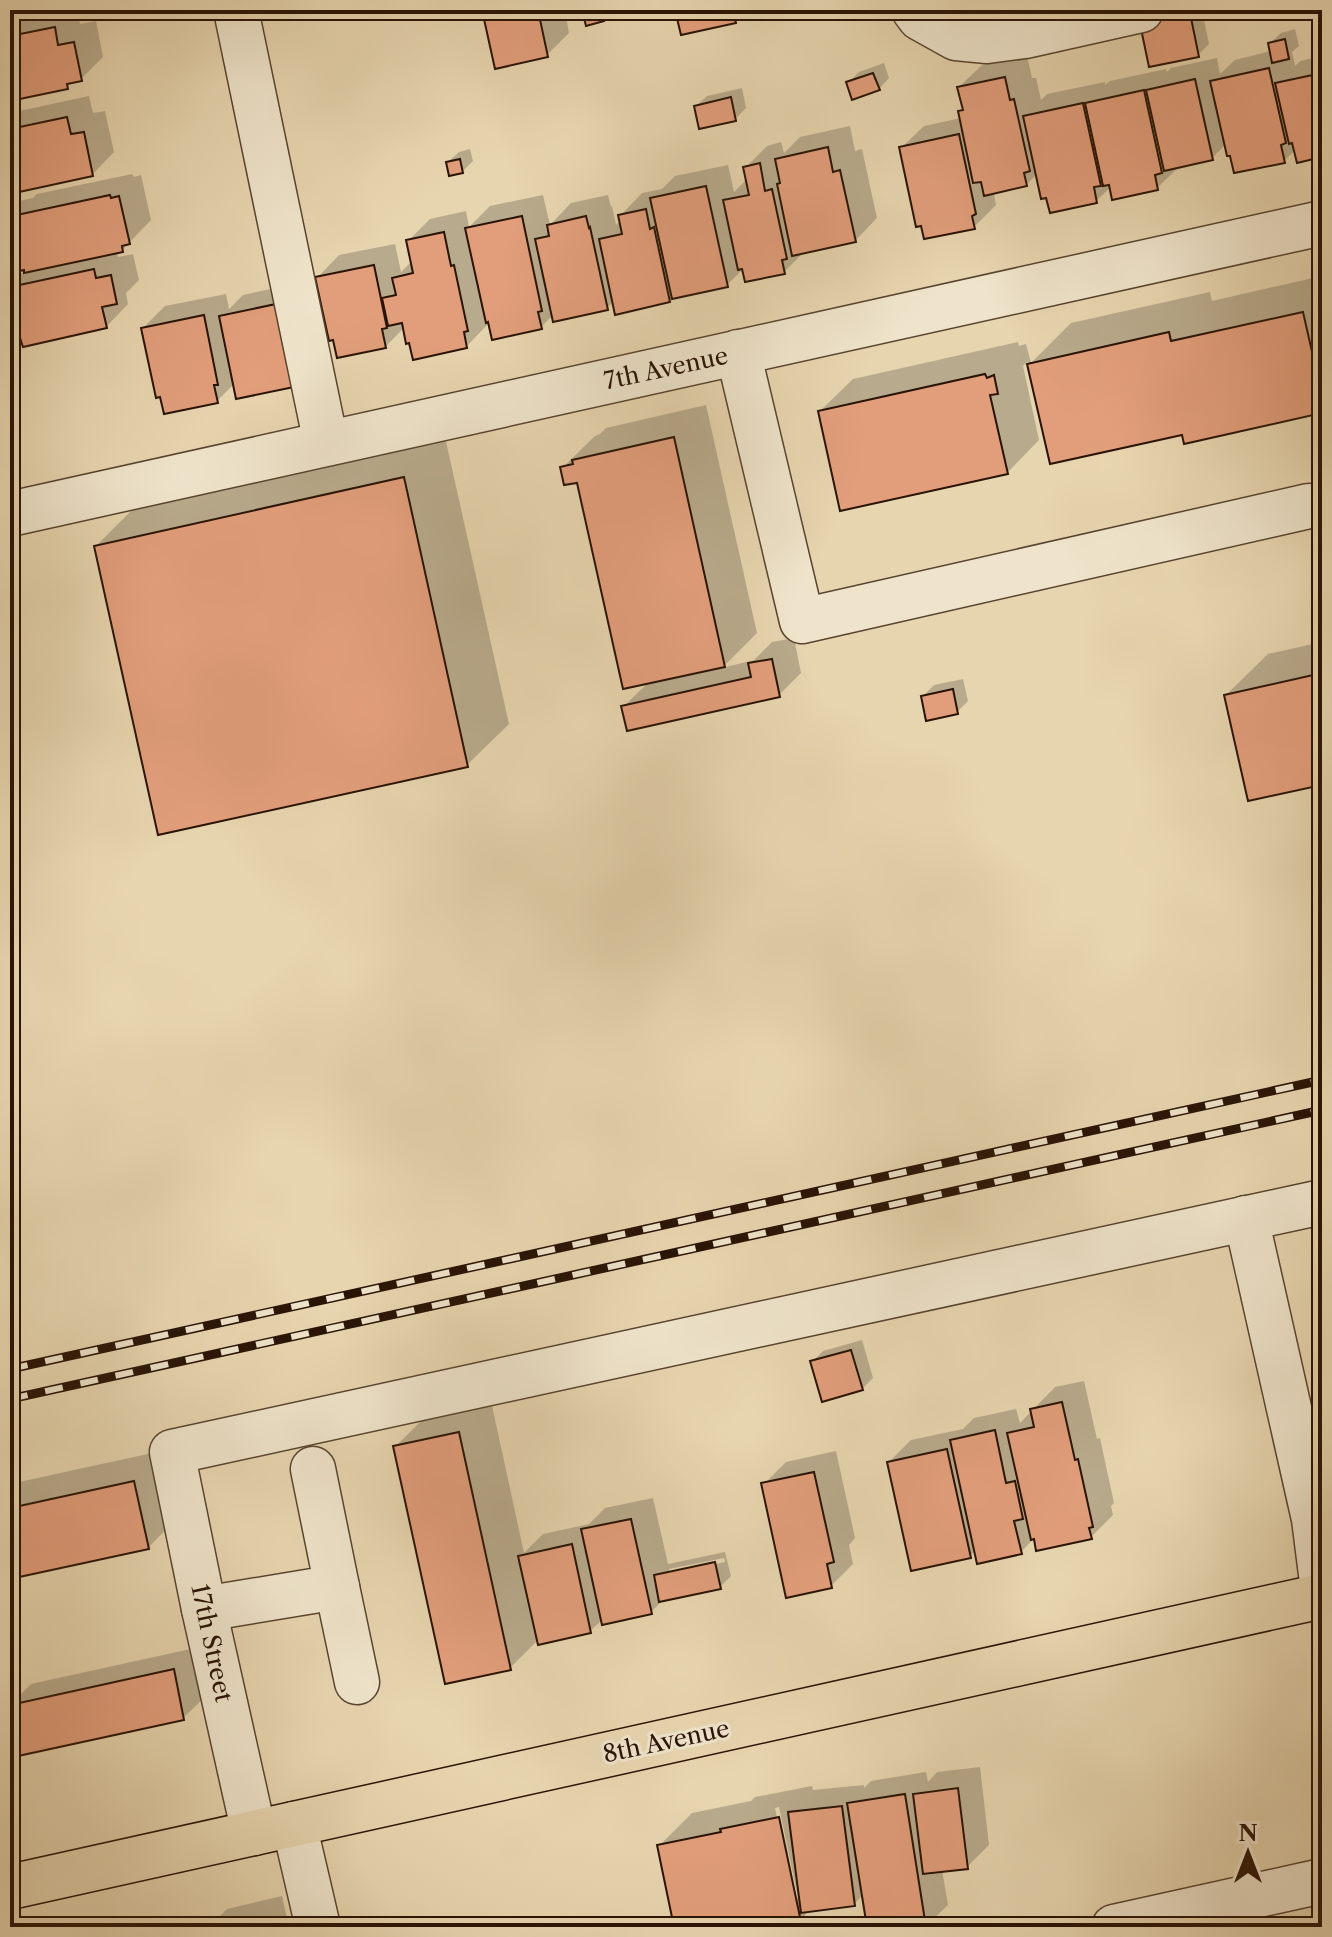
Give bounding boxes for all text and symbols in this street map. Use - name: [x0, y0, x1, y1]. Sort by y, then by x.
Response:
- street label: 7th Avenue: [601, 341, 731, 395]
- street label: 17th Street: [185, 1581, 239, 1705]
- street label: 8th Avenue: [600, 1713, 732, 1769]
- north arrow: [1208, 1813, 1288, 1893]
- text: N: [1238, 1820, 1258, 1847]

